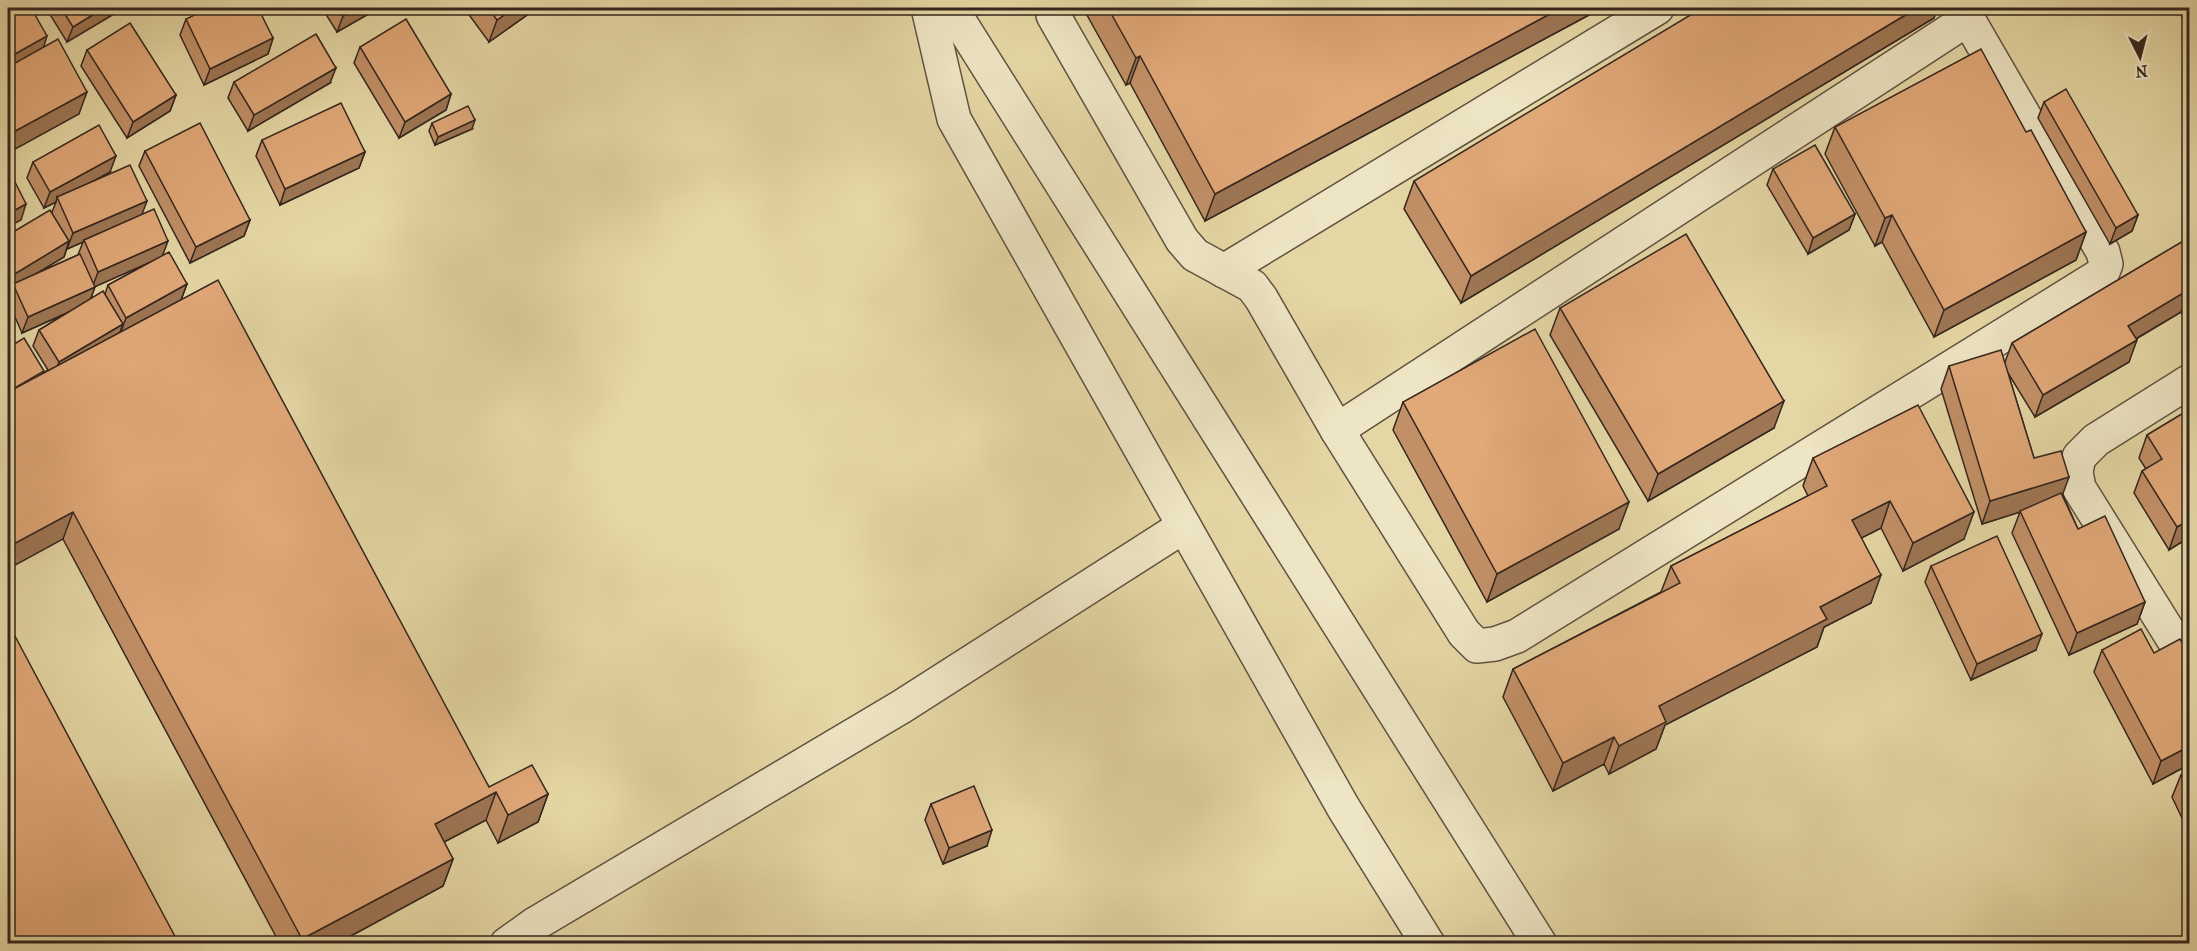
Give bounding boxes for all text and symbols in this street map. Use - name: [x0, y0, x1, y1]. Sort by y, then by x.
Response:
- north arrow: [2110, 27, 2170, 87]
- text: N: [2134, 61, 2149, 82]

